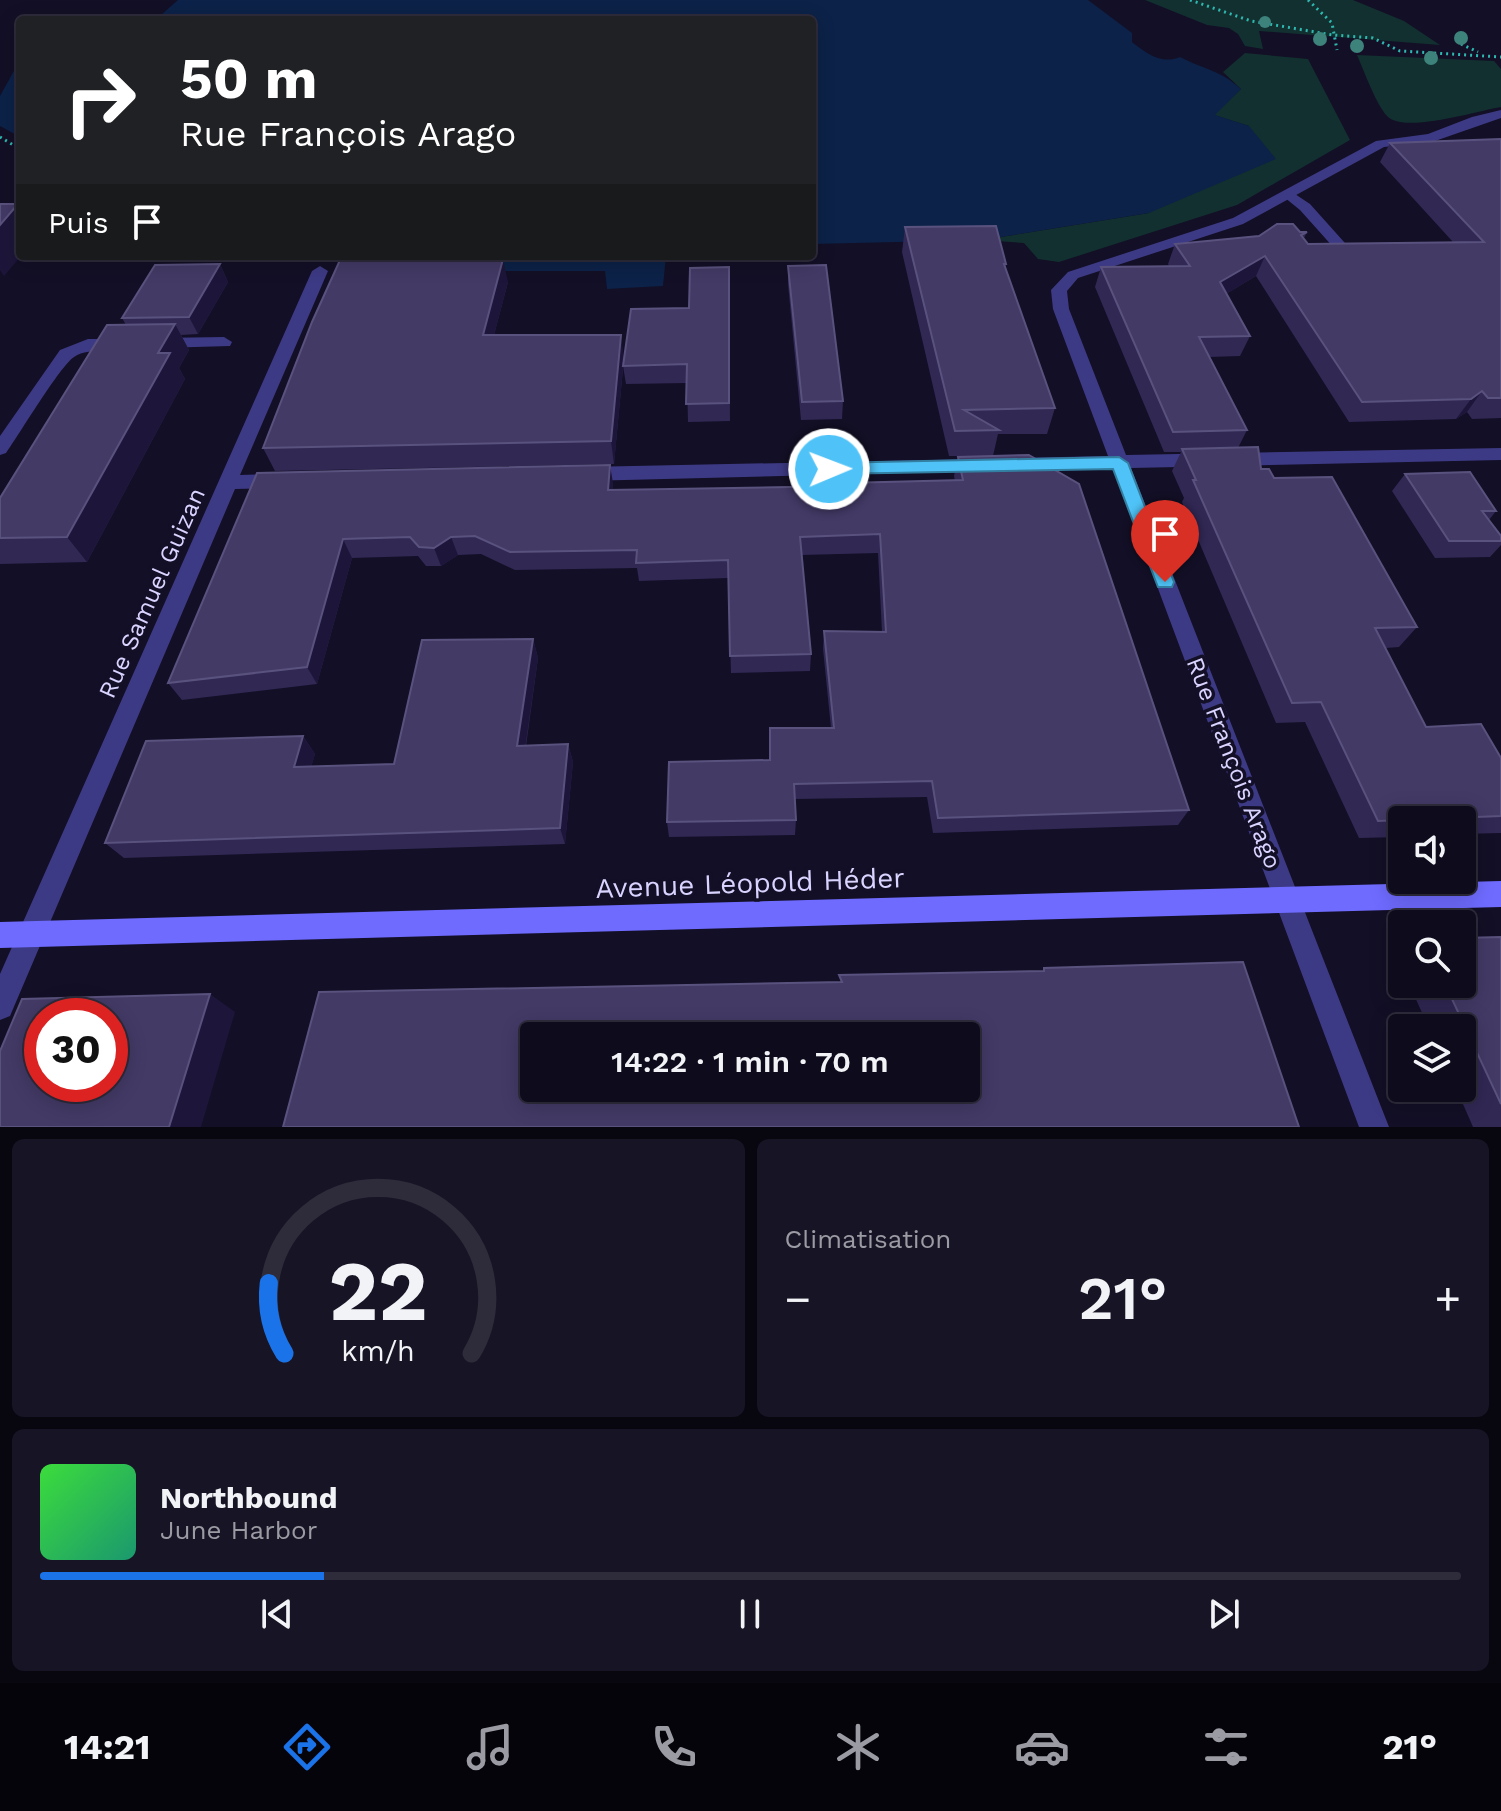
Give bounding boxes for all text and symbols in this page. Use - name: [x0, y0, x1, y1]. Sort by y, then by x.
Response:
- text: 50 m: [180, 46, 317, 112]
- icon: right: [48, 48, 152, 152]
- text: Rue François Arago: [180, 113, 516, 155]
- icon: arrive: [125, 200, 169, 244]
- text: Puis: [48, 205, 109, 240]
- position arrow: [787, 427, 871, 511]
- street label: Rue Samuel Guizan: [93, 483, 211, 703]
- pin: [1131, 500, 1199, 582]
- icon: arrive: [1143, 512, 1187, 556]
- street label: Rue François Arago: [1181, 653, 1287, 873]
- map controls: [1388, 806, 1476, 1102]
- button: sound: [1388, 806, 1476, 894]
- street label: Avenue Léopold Héder: [595, 861, 905, 905]
- button: search: [1388, 910, 1476, 998]
- speed limit sign: 30: [24, 998, 128, 1102]
- button: layers: [1388, 1014, 1476, 1102]
- text: 14:22 · 1 min · 70 m: [611, 1044, 889, 1079]
- text: Climatisation: [785, 1224, 951, 1254]
- text: 22: [329, 1243, 428, 1340]
- text: 21°: [1078, 1263, 1167, 1334]
- text: −: [785, 1273, 811, 1325]
- text: +: [1434, 1273, 1461, 1325]
- text: km/h: [341, 1334, 415, 1368]
- text: Northbound: [160, 1480, 337, 1515]
- text: June Harbor: [160, 1515, 317, 1545]
- icon: previous: [255, 1592, 299, 1636]
- icon: pause: [728, 1592, 772, 1636]
- icon: next: [1202, 1592, 1246, 1636]
- icon: directions: [279, 1719, 335, 1775]
- icon: music: [462, 1719, 518, 1775]
- icon: phone: [646, 1719, 702, 1775]
- icon: climate: [830, 1719, 886, 1775]
- icon: car: [1014, 1719, 1070, 1775]
- icon: filters: [1198, 1719, 1254, 1775]
- text: 14:21: [64, 1726, 151, 1768]
- text: 21°: [1382, 1726, 1437, 1768]

